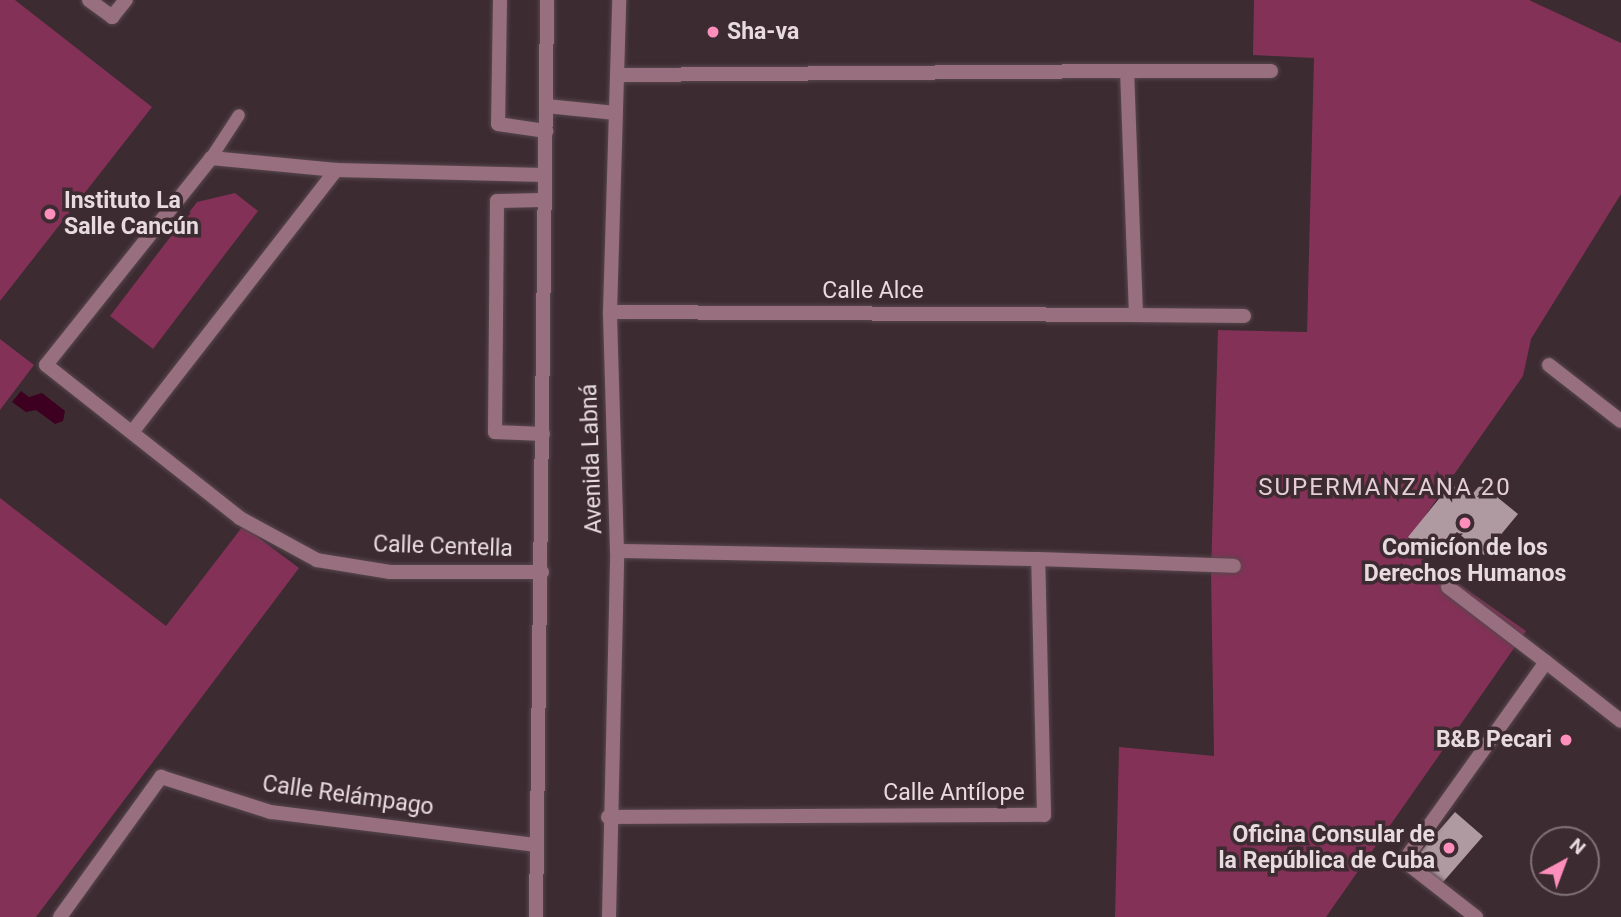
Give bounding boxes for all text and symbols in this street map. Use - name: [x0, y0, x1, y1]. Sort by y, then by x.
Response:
- place label: Sha-va: [727, 18, 799, 46]
- marker: Sha-va: [705, 24, 721, 40]
- place label: Instituto La Salle Cancún: [64, 187, 199, 241]
- marker: Instituto La Salle Cancún: [42, 206, 58, 222]
- street label: Calle Alce: [822, 277, 924, 305]
- street label: Avenida Labná: [576, 383, 608, 535]
- district label: SUPERMANZANA 20: [1260, 474, 1510, 502]
- marker: Comicíon de los Derechos Humanos: [1457, 515, 1473, 531]
- street label: Calle Centella: [373, 531, 513, 563]
- place label: Comicíon de los Derechos Humanos: [1364, 534, 1566, 588]
- place label: B&B Pecari: [1436, 726, 1552, 754]
- marker: B&B Pecari: [1558, 732, 1574, 748]
- street label: Calle Relámpago: [261, 770, 435, 822]
- street label: Calle Antílope: [883, 779, 1025, 807]
- place label: Oficina Consular de la República de Cuba: [1219, 821, 1435, 875]
- north arrow: [1530, 826, 1600, 896]
- text: N: [1565, 833, 1590, 859]
- marker: Oficina Consular de la República de Cuba: [1441, 840, 1457, 856]

